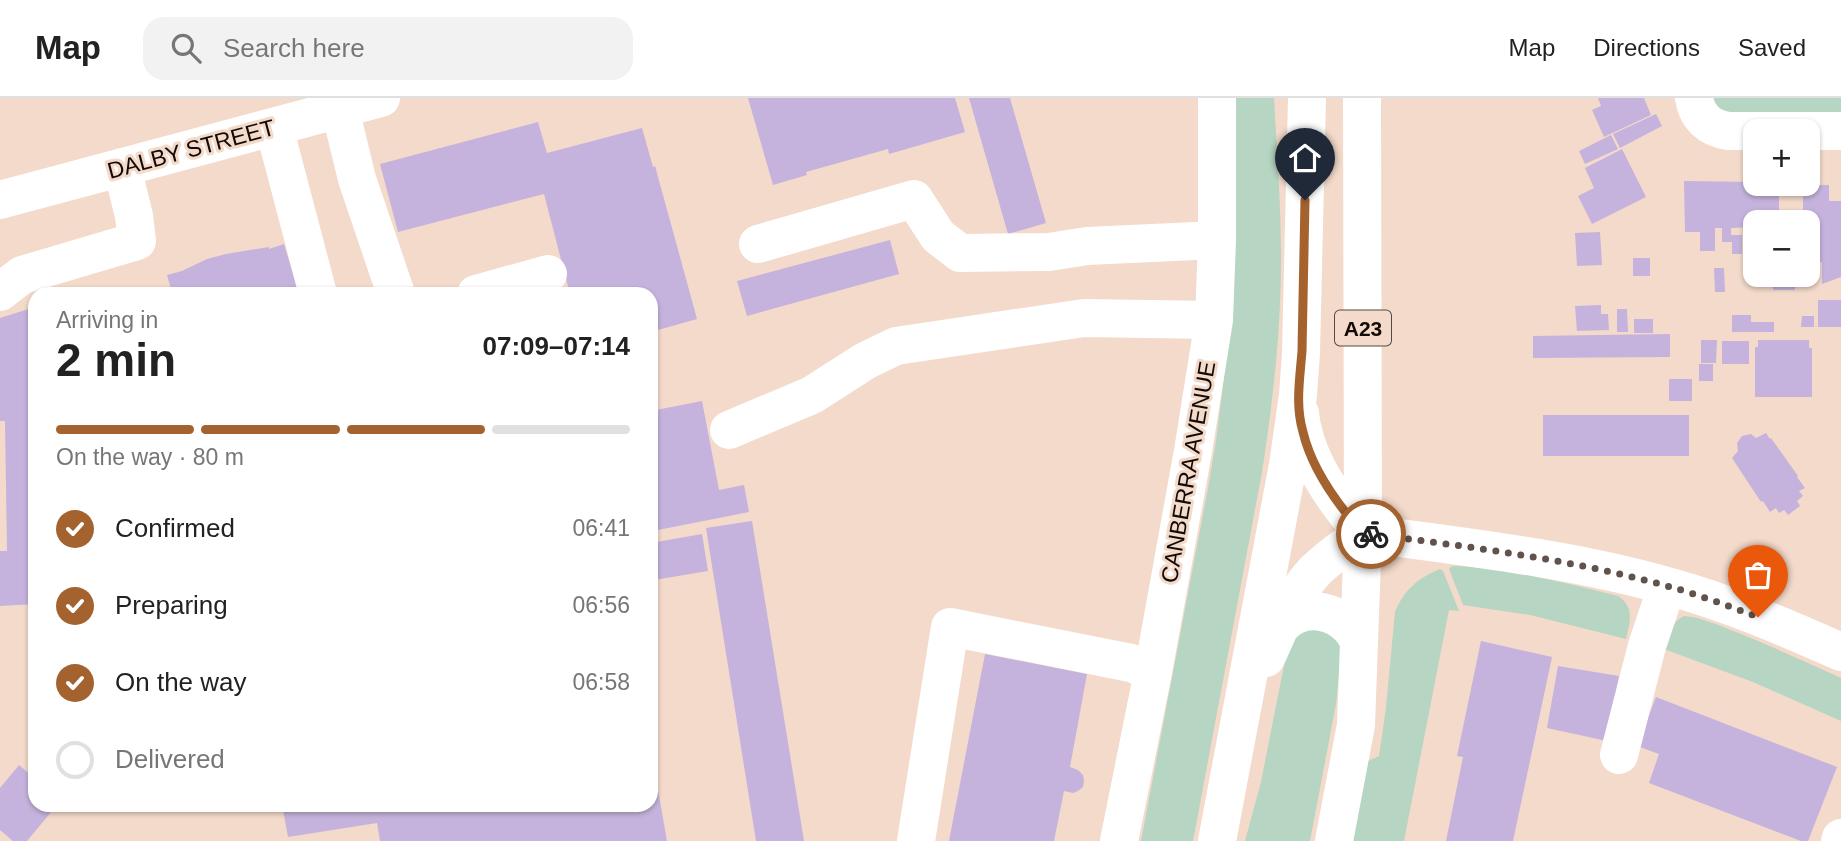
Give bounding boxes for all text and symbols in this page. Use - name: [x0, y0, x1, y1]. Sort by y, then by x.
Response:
- search box: [143, 17, 633, 80]
- text: Map: [35, 29, 101, 66]
- icon: search: [167, 29, 205, 67]
- text: Search here: [223, 33, 365, 63]
- text: Map: [1509, 34, 1555, 61]
- text: Directions: [1593, 34, 1700, 61]
- text: Saved: [1738, 34, 1806, 61]
- street label: DALBY STREET: [104, 114, 278, 184]
- map controls: [1743, 119, 1820, 287]
- button: +: [1743, 119, 1820, 196]
- pin: [1275, 128, 1335, 200]
- icon: home: [1286, 139, 1324, 177]
- button: −: [1743, 210, 1820, 287]
- text: Arriving in: [56, 307, 158, 333]
- road number: A23: [1335, 310, 1391, 345]
- text: 07:09–07:14: [483, 331, 630, 361]
- text: 2 min: [56, 334, 176, 386]
- street label: CANBERRA AVENUE: [1156, 359, 1220, 585]
- text: On the way · 80 m: [56, 444, 244, 470]
- courier: [1336, 499, 1406, 569]
- icon: check: [56, 510, 94, 548]
- text: Confirmed: [115, 513, 235, 543]
- text: 06:41: [572, 515, 630, 541]
- icon: bike: [1352, 515, 1390, 553]
- pin: [1728, 545, 1788, 617]
- icon: bag: [1739, 556, 1777, 594]
- icon: check: [56, 587, 94, 625]
- text: Preparing: [115, 590, 228, 620]
- text: 06:56: [572, 592, 630, 618]
- icon: check: [56, 664, 94, 702]
- text: On the way: [115, 667, 247, 697]
- text: 06:58: [572, 669, 630, 695]
- text: Delivered: [115, 744, 225, 774]

